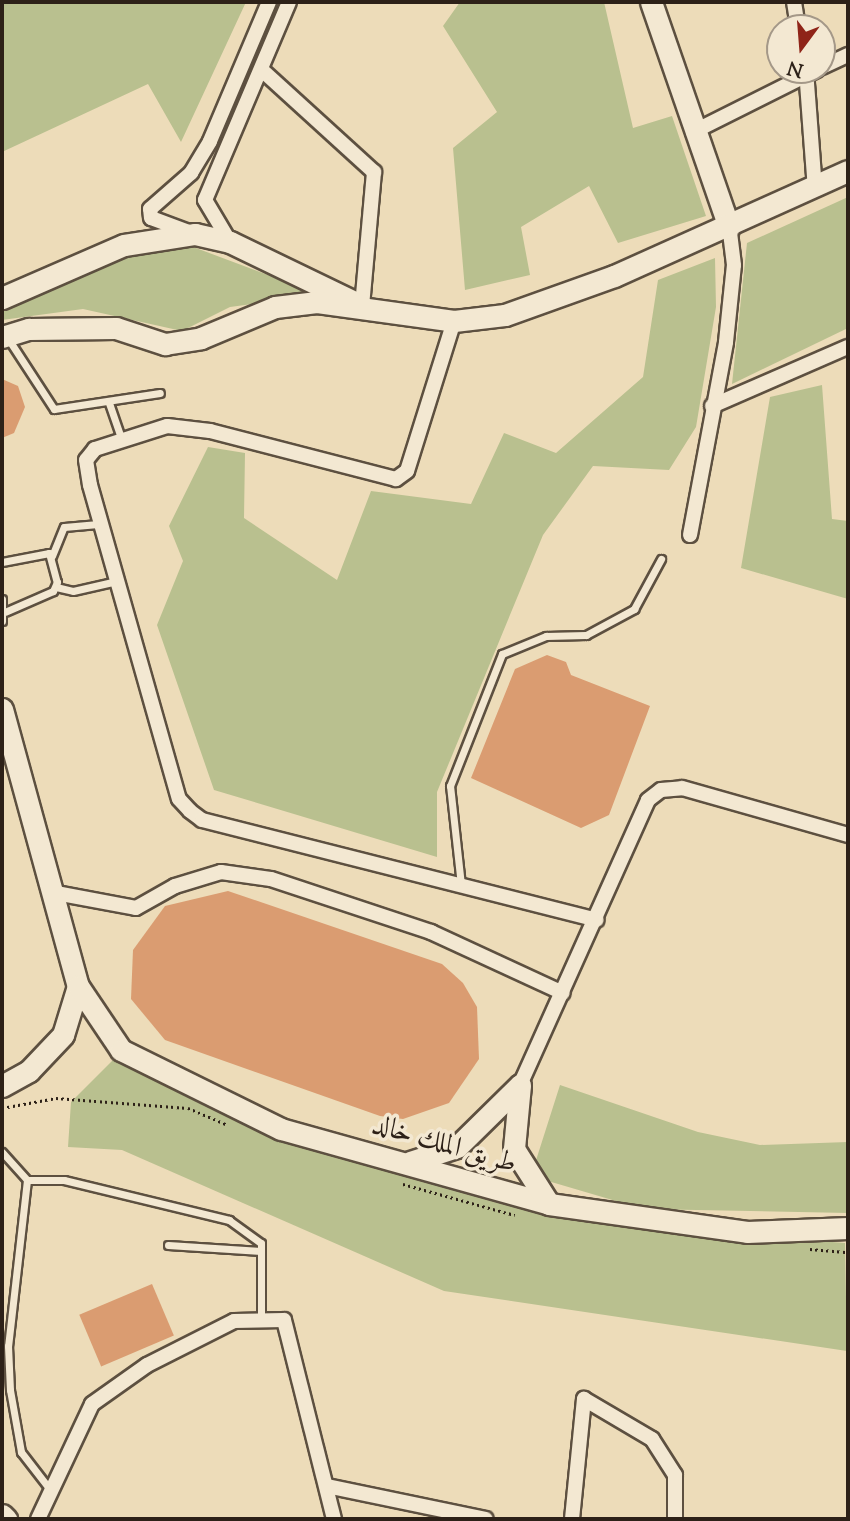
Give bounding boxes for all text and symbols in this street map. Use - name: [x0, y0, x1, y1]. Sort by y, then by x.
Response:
- north arrow: [766, 14, 836, 84]
- text: N: [785, 53, 807, 83]
- street label: طريق الملك خالد: [368, 1108, 520, 1182]

